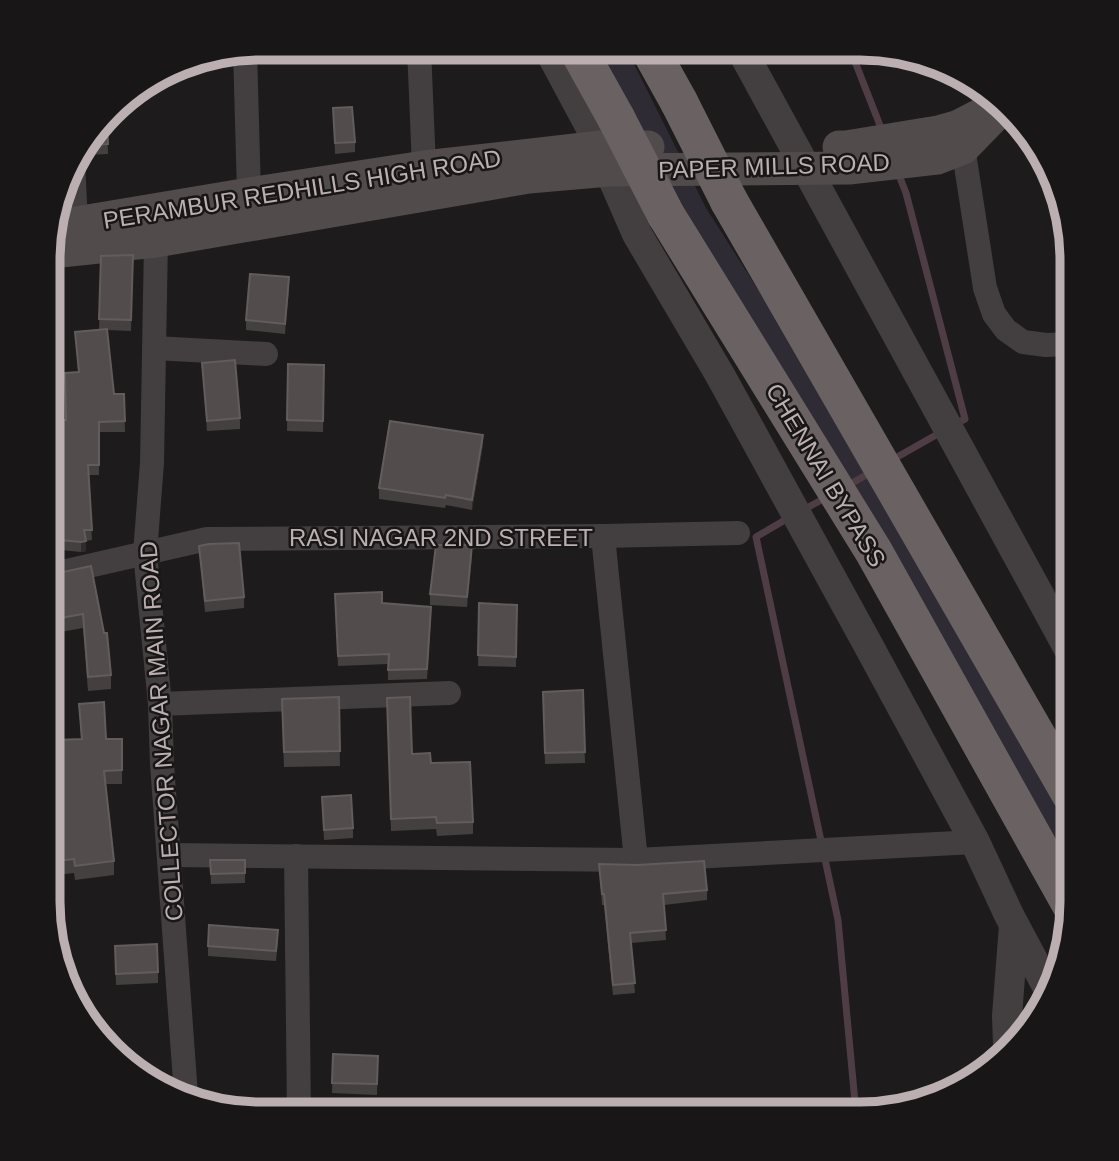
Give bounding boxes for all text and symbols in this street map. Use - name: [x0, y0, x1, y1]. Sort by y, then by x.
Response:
- street label: PERAMBUR REDHILLS HIGH ROAD: [101, 144, 503, 234]
- street label: PAPER MILLS ROAD: [658, 148, 890, 184]
- street label: CHENNAI BYPASS: [761, 378, 891, 572]
- street label: RASI NAGAR 2ND STREET: [289, 524, 593, 551]
- street label: COLLECTOR NAGAR MAIN ROAD: [134, 540, 188, 922]

